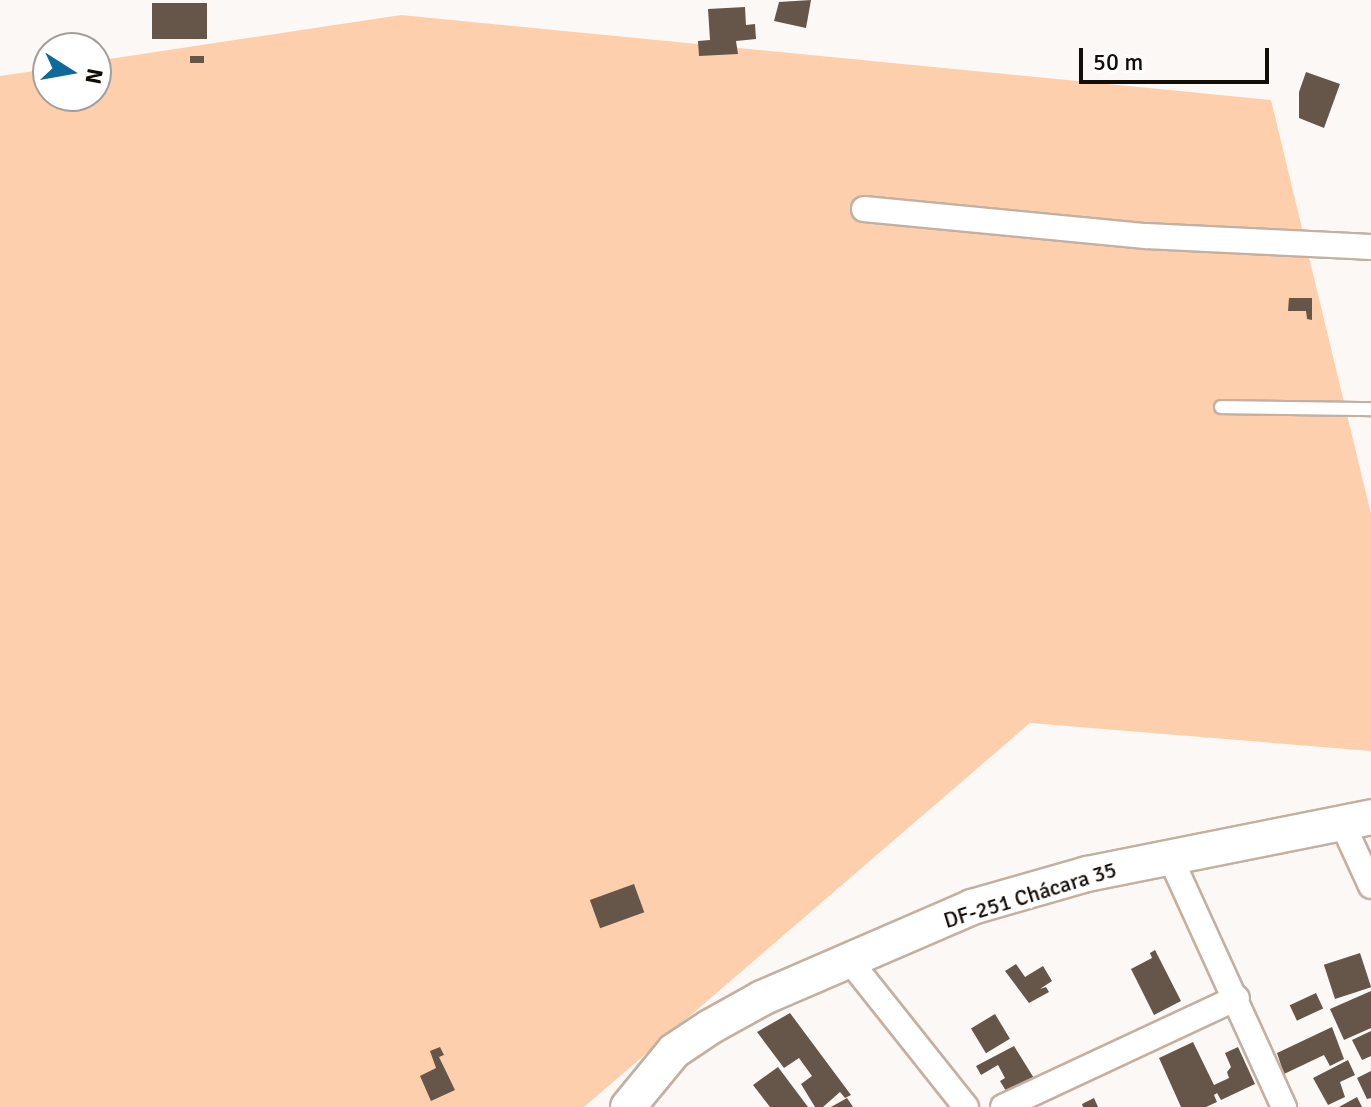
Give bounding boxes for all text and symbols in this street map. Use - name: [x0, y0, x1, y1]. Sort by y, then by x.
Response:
- north arrow: [32, 32, 112, 112]
- scale bar: [1083, 32, 1273, 82]
- text: 50 m: [1093, 47, 1143, 77]
- text: N: [79, 66, 109, 86]
- street label: DF-251 Chácara 35: [940, 856, 1120, 934]

